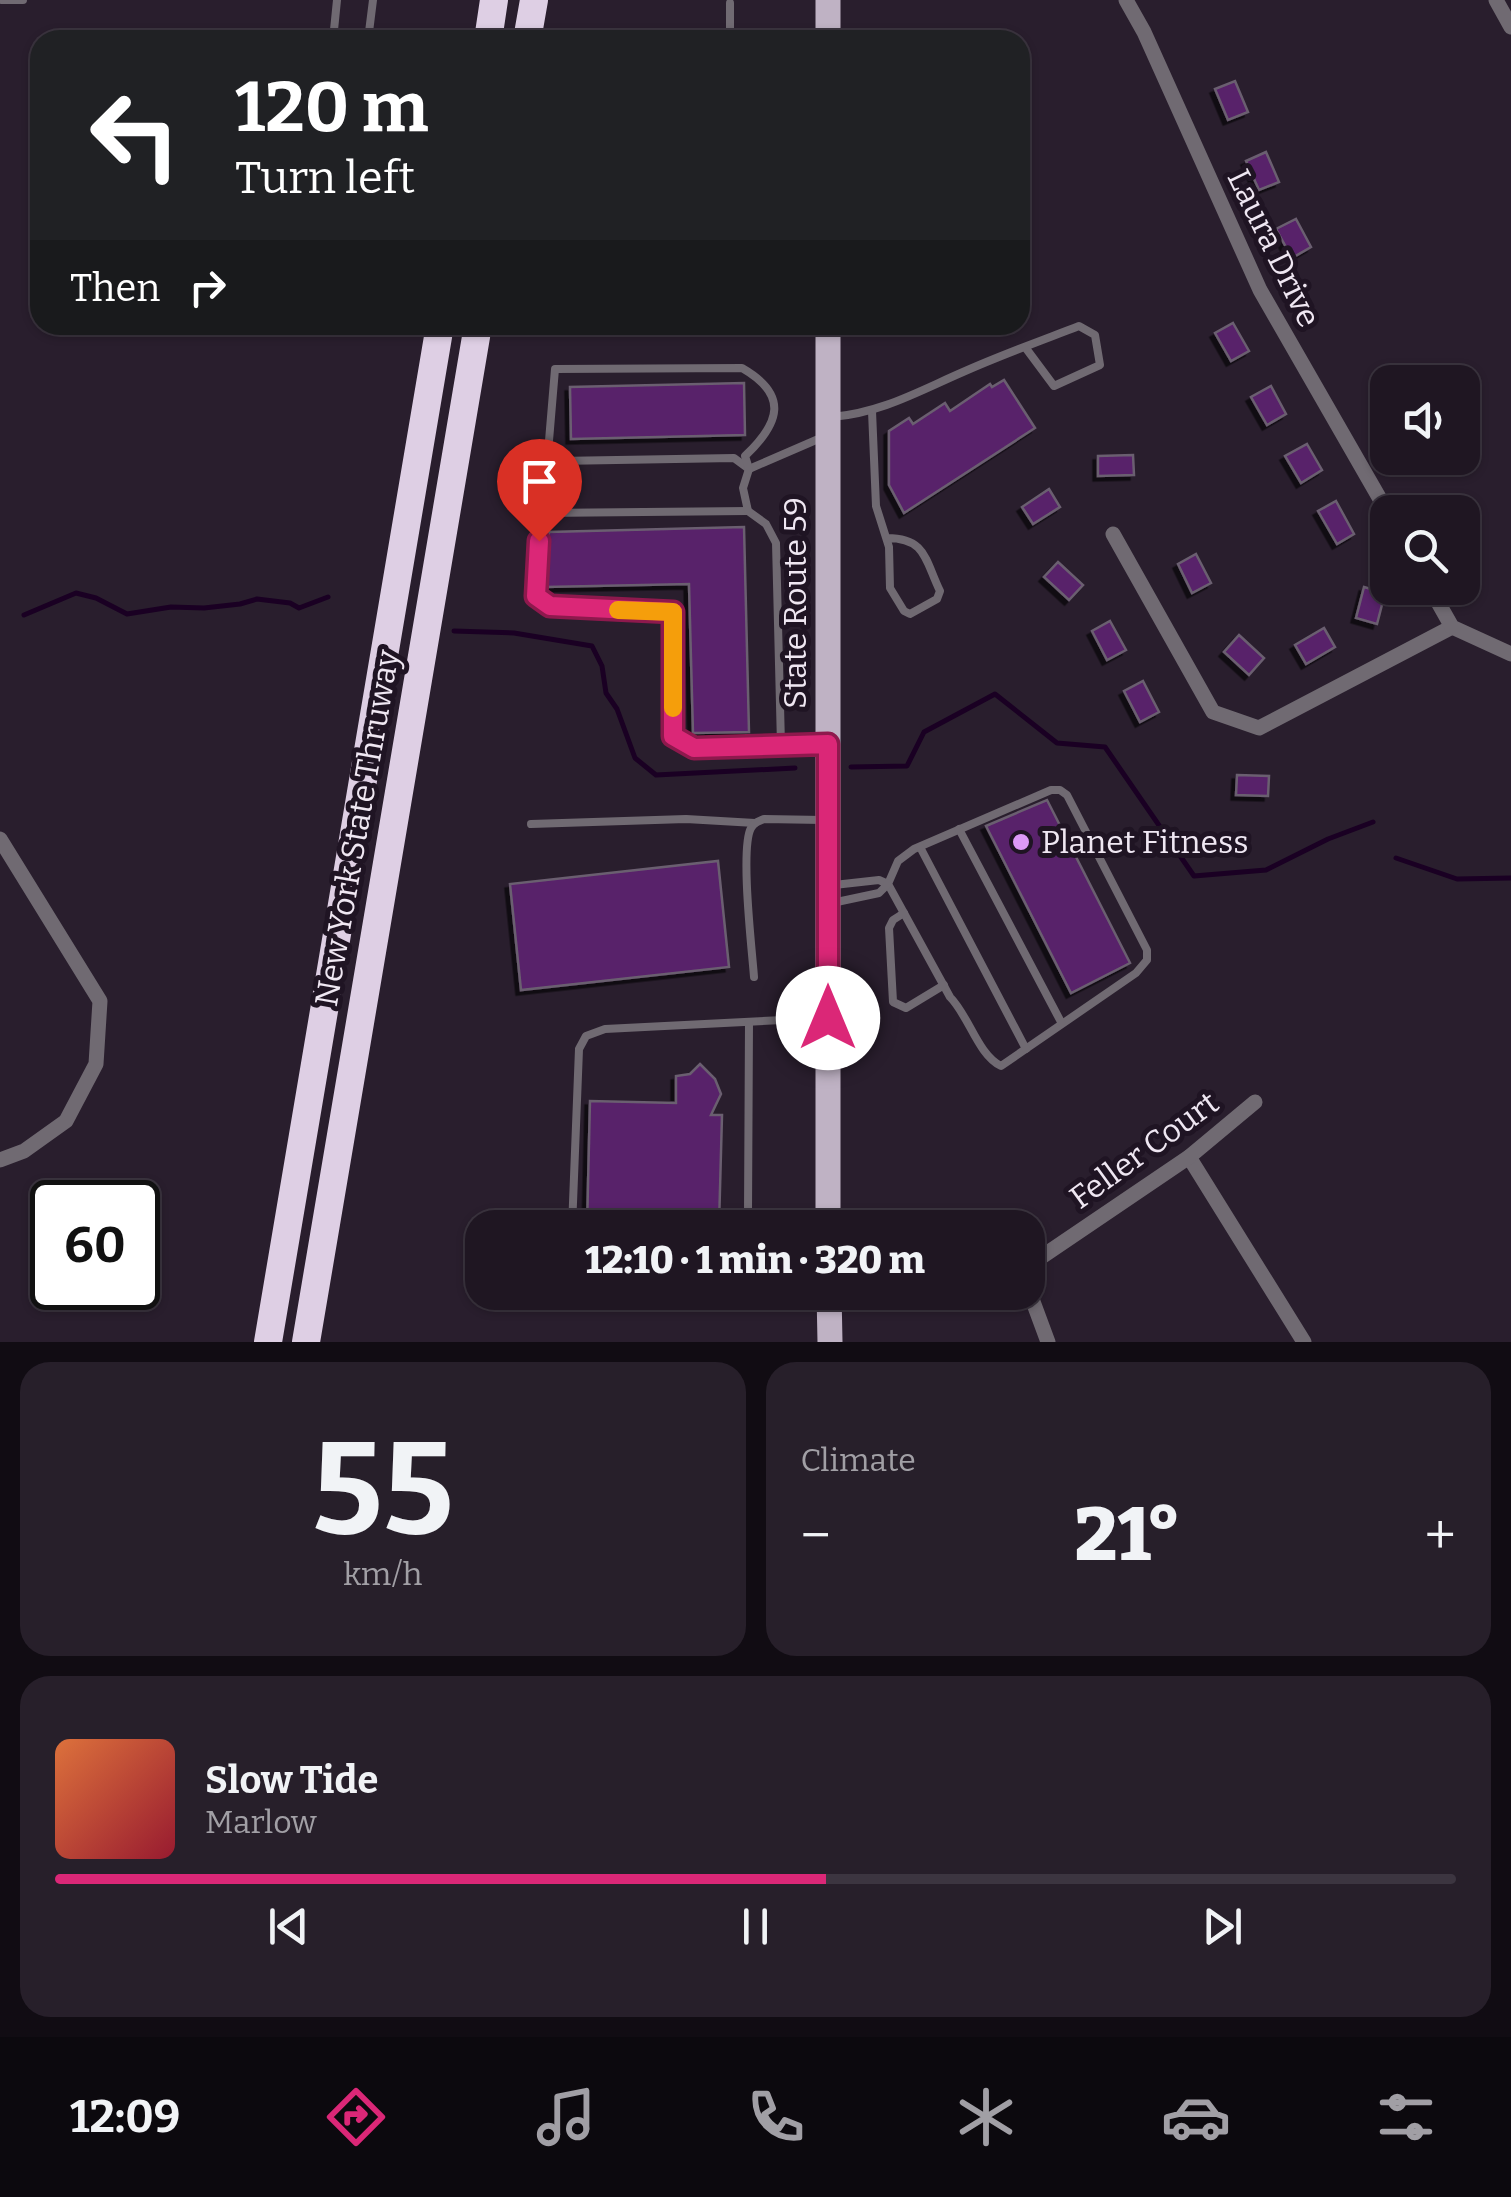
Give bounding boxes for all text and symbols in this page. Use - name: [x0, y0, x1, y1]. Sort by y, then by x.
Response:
- text: 120 m: [235, 66, 428, 150]
- icon: left: [70, 70, 200, 200]
- text: Turn left: [235, 151, 415, 205]
- street label: Laura Drive: [1220, 163, 1328, 333]
- icon: right: [180, 260, 235, 315]
- text: Then: [70, 265, 160, 311]
- map controls: [1370, 365, 1480, 605]
- button: sound: [1370, 365, 1480, 475]
- pin: [497, 439, 582, 542]
- icon: arrive: [512, 454, 567, 509]
- button: search: [1370, 495, 1480, 605]
- street label: State Route 59: [776, 497, 814, 709]
- street label: New York State Thruway: [307, 646, 407, 1009]
- place label: Planet Fitness: [1041, 823, 1249, 861]
- marker: Planet Fitness: [1010, 831, 1032, 853]
- position arrow: [776, 966, 880, 1070]
- street label: Feller Court: [1062, 1083, 1226, 1217]
- speed limit sign: 60: [30, 1180, 160, 1310]
- text: 12:10 · 1 min · 320 m: [585, 1237, 925, 1283]
- text: 55: [312, 1412, 454, 1568]
- text: Climate: [801, 1441, 916, 1479]
- text: 21°: [1075, 1490, 1181, 1580]
- text: −: [801, 1503, 831, 1569]
- text: +: [1425, 1503, 1456, 1569]
- text: km/h: [343, 1555, 422, 1593]
- text: Slow Tide: [205, 1757, 378, 1803]
- text: Marlow: [205, 1803, 317, 1841]
- icon: previous: [261, 1899, 316, 1954]
- icon: pause: [728, 1899, 783, 1954]
- icon: next: [1195, 1899, 1250, 1954]
- icon: directions: [321, 2082, 391, 2152]
- icon: music: [531, 2082, 601, 2152]
- icon: phone: [741, 2082, 811, 2152]
- icon: climate: [951, 2082, 1021, 2152]
- icon: car: [1161, 2082, 1231, 2152]
- icon: filters: [1371, 2082, 1441, 2152]
- text: 12:09: [70, 2090, 180, 2144]

